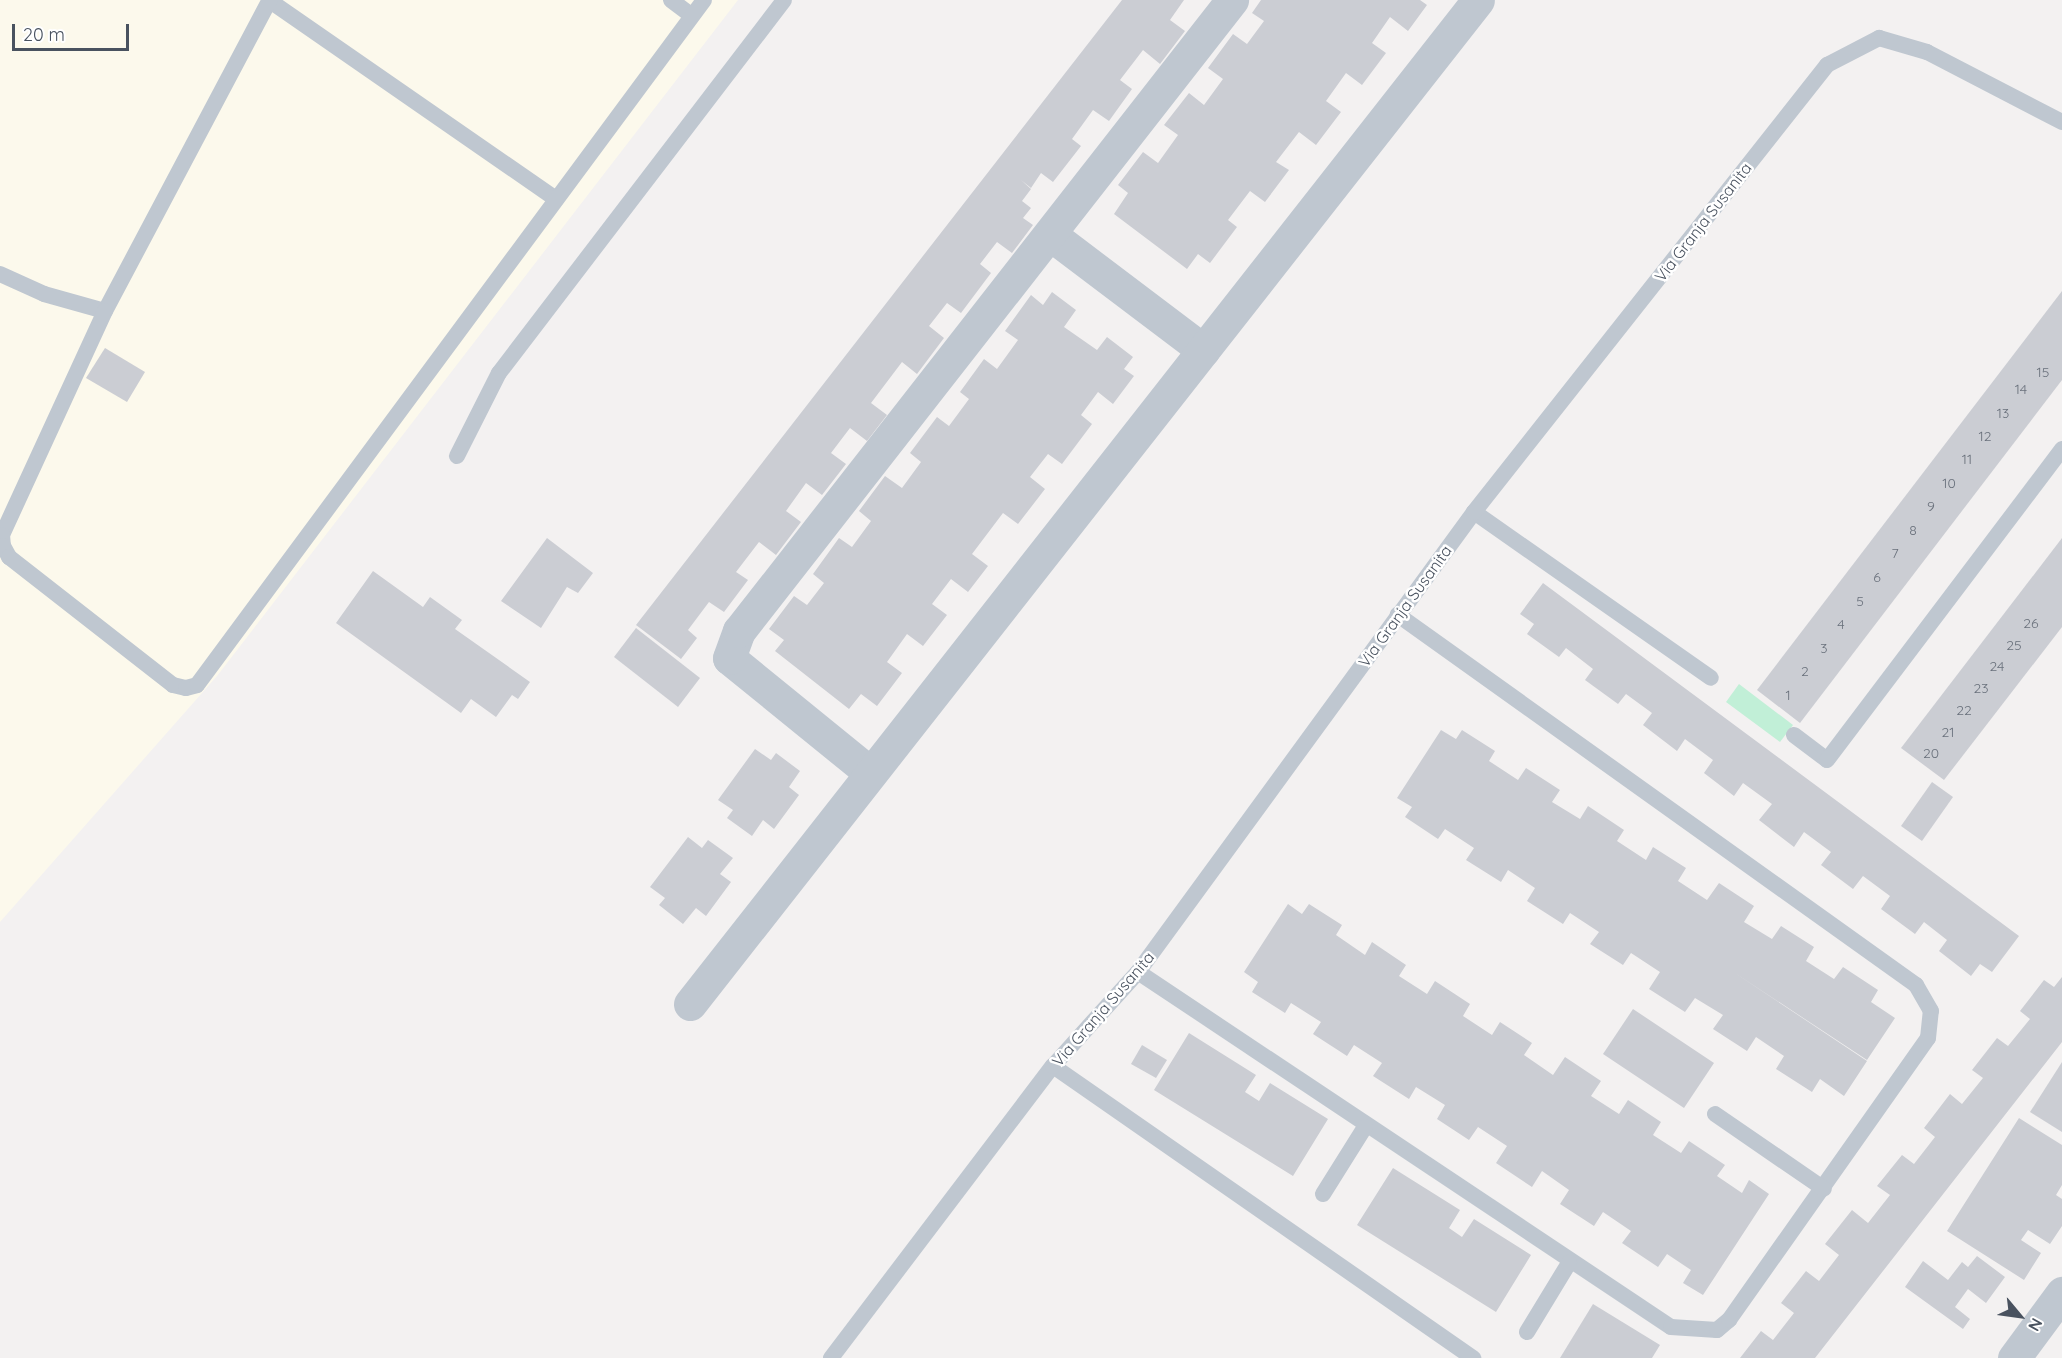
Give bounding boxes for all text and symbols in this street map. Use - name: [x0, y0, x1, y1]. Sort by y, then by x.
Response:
- scale bar: [15, 12, 132, 50]
- text: 20 m: [23, 23, 65, 46]
- street label: Via Granja Susanita: [1651, 159, 1755, 285]
- house number: 15: [2037, 364, 2049, 380]
- house number: 14: [2015, 381, 2027, 397]
- house number: 13: [1997, 405, 2009, 421]
- house number: 12: [1979, 428, 1991, 444]
- house number: 11: [1962, 451, 1972, 467]
- house number: 10: [1942, 475, 1956, 491]
- house number: 9: [1927, 498, 1935, 514]
- house number: 8: [1909, 522, 1917, 538]
- street label: Via Granja Susanita: [1354, 541, 1456, 671]
- house number: 7: [1891, 545, 1899, 561]
- house number: 6: [1873, 569, 1881, 585]
- house number: 5: [1856, 593, 1864, 609]
- house number: 26: [2023, 615, 2039, 631]
- house number: 4: [1837, 616, 1845, 632]
- house number: 25: [2006, 637, 2022, 653]
- house number: 3: [1820, 640, 1828, 656]
- house number: 24: [1990, 658, 2004, 674]
- house number: 2: [1801, 663, 1809, 679]
- house number: 23: [1973, 680, 1989, 696]
- house number: 1: [1785, 687, 1791, 703]
- house number: 22: [1956, 702, 1972, 718]
- house number: 21: [1942, 724, 1954, 740]
- house number: 20: [1923, 745, 1939, 761]
- street label: Via Granja Susanita: [1048, 948, 1158, 1070]
- north arrow: [1990, 1286, 2050, 1346]
- text: N: [2024, 1315, 2047, 1335]

